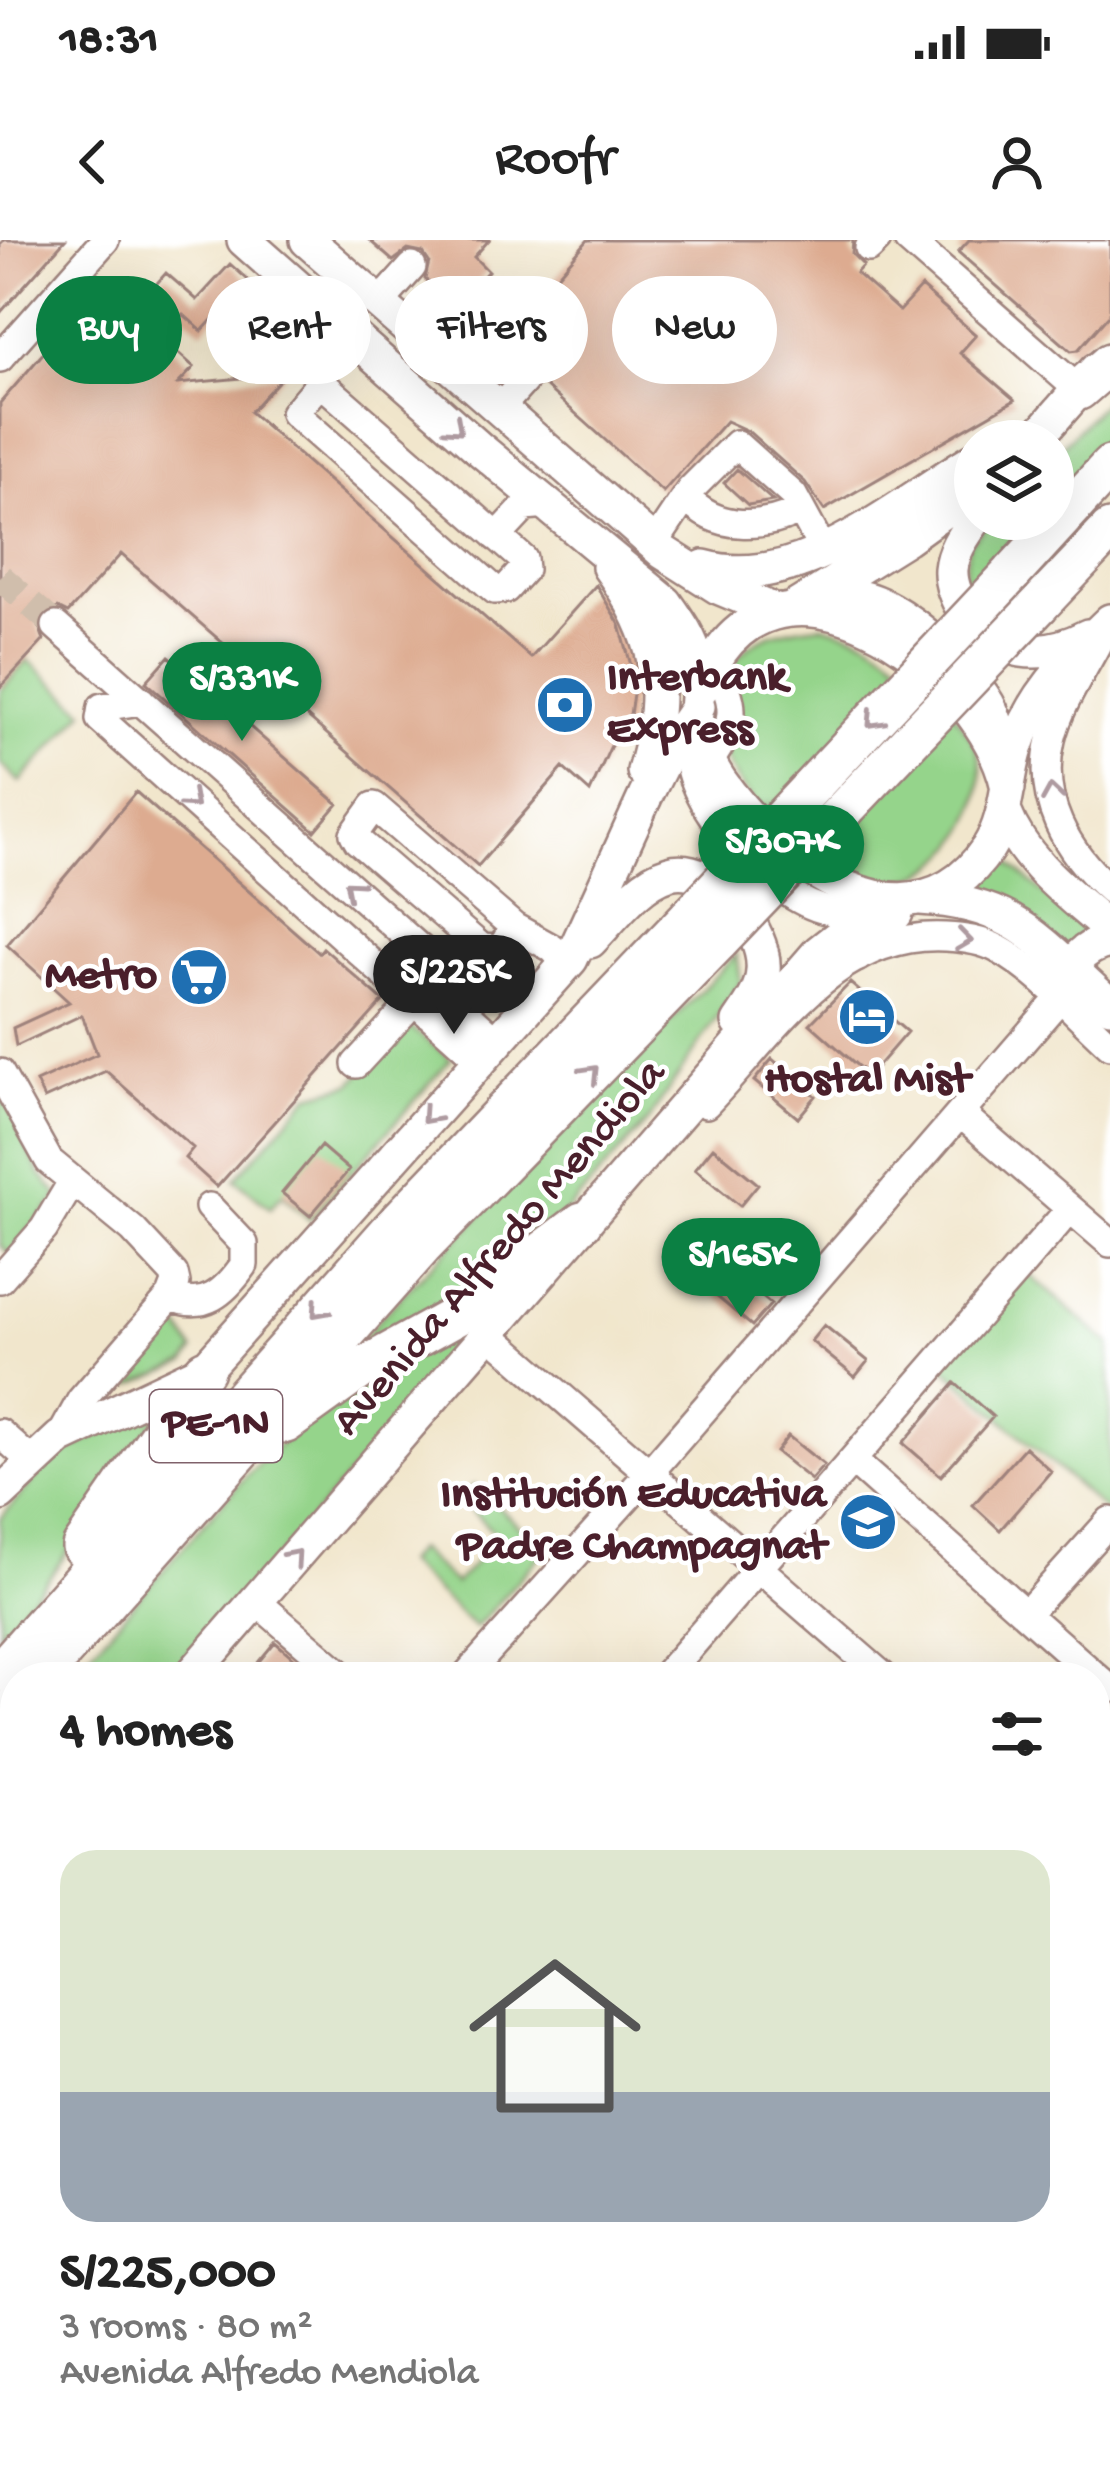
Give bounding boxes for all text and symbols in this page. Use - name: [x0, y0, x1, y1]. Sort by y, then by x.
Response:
- text: 18:31: [60, 16, 158, 69]
- icon: back: [60, 129, 126, 195]
- icon: person: [984, 129, 1050, 195]
- text: Roofr: [495, 130, 615, 194]
- chip: Buy: [36, 276, 182, 384]
- chip: Rent: [206, 276, 371, 384]
- chip: Filters: [395, 276, 588, 384]
- chip: New: [612, 276, 777, 384]
- one-way arrow: [442, 413, 463, 434]
- map controls: [954, 420, 1074, 540]
- button: layers: [954, 420, 1074, 540]
- pin: S/331K: [144, 642, 340, 744]
- place label: Interbank Express: [607, 653, 792, 758]
- text: S/331K: [189, 658, 295, 704]
- bank icon: Interbank Express: [534, 674, 596, 736]
- one-way arrow: [867, 706, 889, 727]
- one-way arrow: [1040, 783, 1065, 803]
- one-way arrow: [177, 787, 199, 808]
- pin: S/307K: [683, 805, 879, 907]
- text: S/307K: [725, 821, 837, 867]
- one-way arrow: [344, 881, 366, 902]
- one-way arrow: [954, 926, 973, 952]
- pin: S/225K: [356, 935, 552, 1037]
- supermarket icon: Metro: [168, 946, 230, 1008]
- place label: Metro: [45, 951, 158, 1004]
- text: S/225K: [400, 951, 508, 997]
- hotel icon: Hostal Mist: [836, 986, 898, 1048]
- street label: Avenida Alfredo Mendiola: [323, 1048, 681, 1449]
- place label: Hostal Mist: [764, 1055, 974, 1108]
- one-way arrow: [577, 1065, 599, 1087]
- one-way arrow: [422, 1102, 443, 1123]
- pin: S/165K: [643, 1218, 839, 1320]
- text: S/165K: [689, 1234, 793, 1280]
- one-way arrow: [311, 1296, 333, 1318]
- road number: PE-1N: [150, 1390, 282, 1462]
- place label: Institución Educativa Padre Champagnat: [440, 1470, 831, 1575]
- school or university icon: Institución Educativa Padre Champagnat: [837, 1491, 899, 1553]
- one-way arrow: [280, 1549, 302, 1571]
- icon: filters: [984, 1701, 1050, 1767]
- text: 4 homes: [60, 1704, 231, 1764]
- icon: home: [447, 1928, 663, 2144]
- text: S/225,000: [60, 2246, 276, 2306]
- text: 3 rooms · 80 m²: [60, 2306, 312, 2352]
- text: Avenida Alfredo Mendiola: [60, 2352, 478, 2398]

